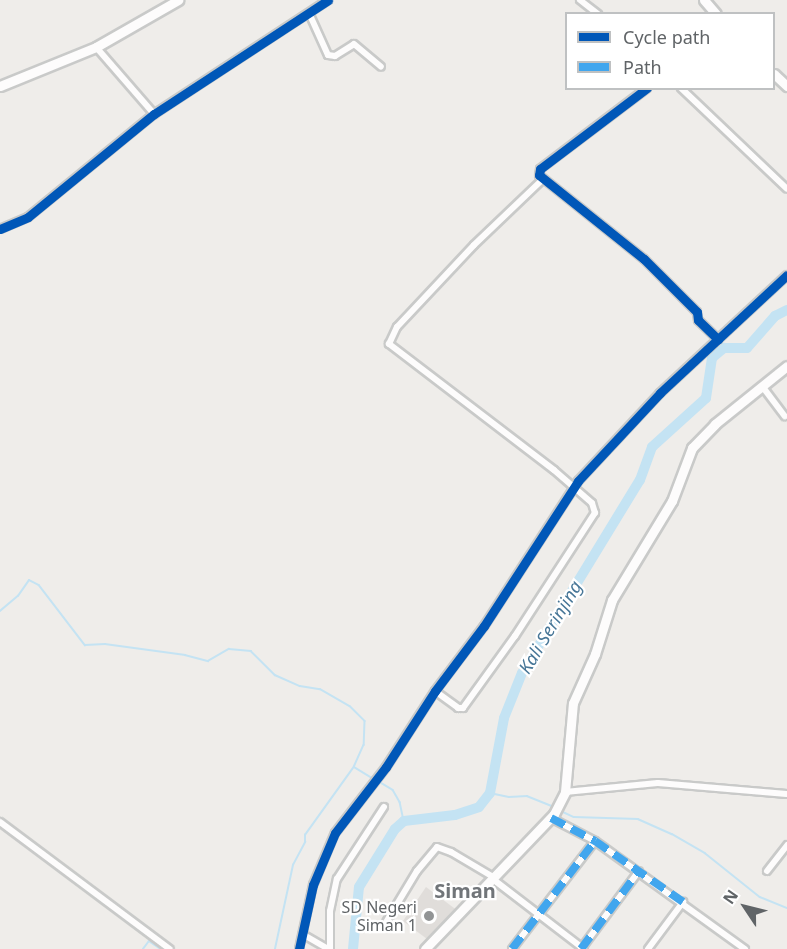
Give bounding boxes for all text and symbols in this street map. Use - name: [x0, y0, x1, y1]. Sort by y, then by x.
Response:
- legend: [565, 12, 775, 90]
- text: Cycle path: [623, 25, 710, 49]
- text: Path: [623, 55, 662, 79]
- water label: Kali Serinjing: [514, 577, 586, 677]
- north arrow: [715, 877, 775, 937]
- district label: Siman: [434, 878, 496, 902]
- text: N: [718, 885, 743, 908]
- place label: SD Negeri Siman 1: [342, 897, 417, 935]
- marker: SD Negeri Siman 1: [422, 909, 436, 923]

